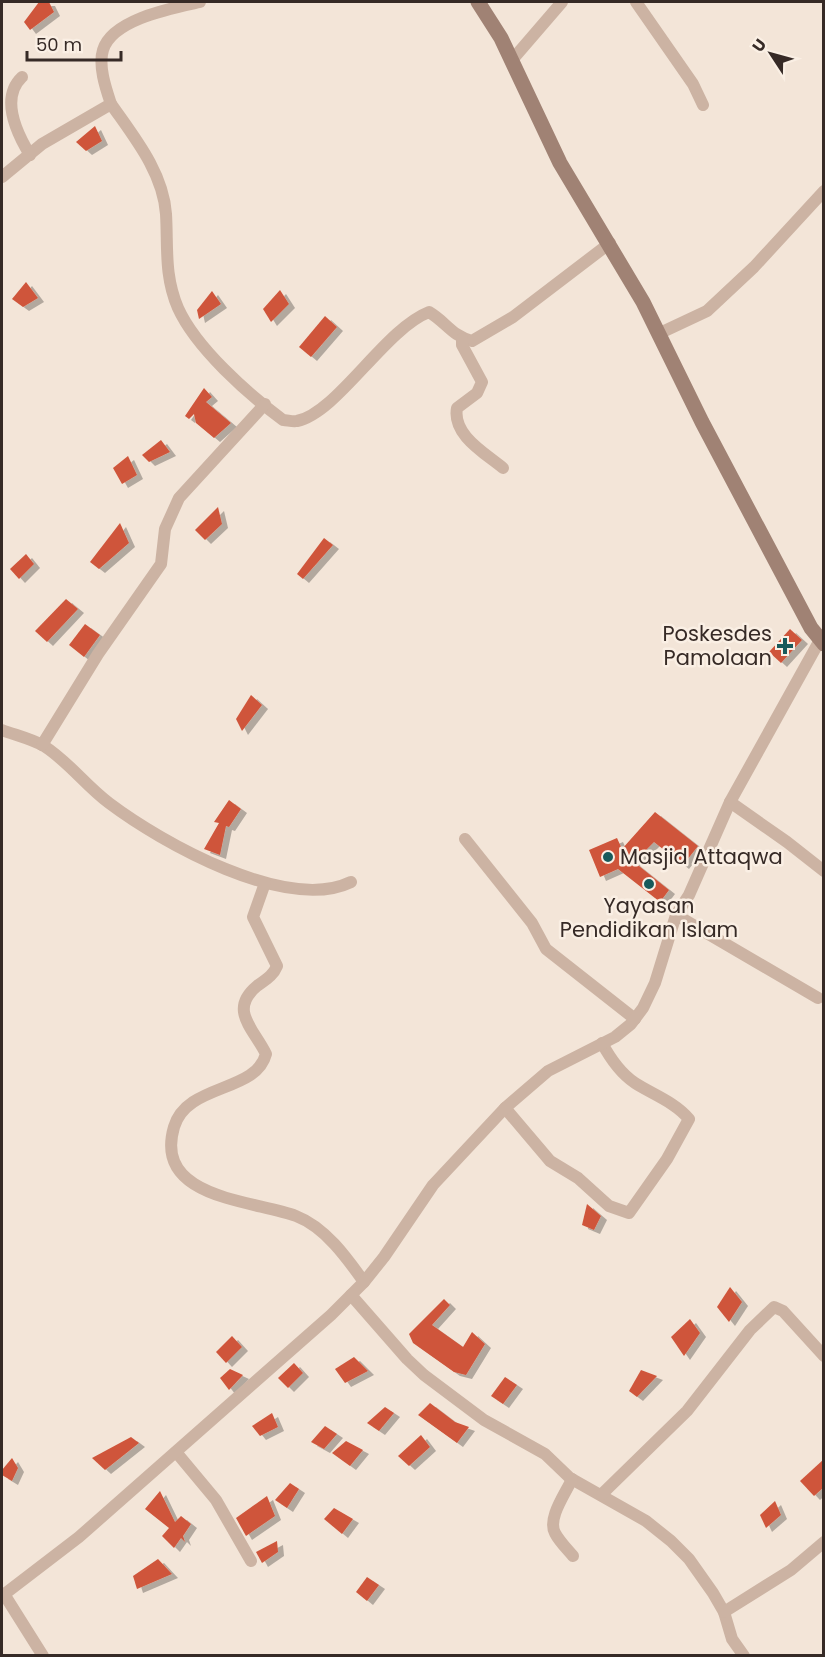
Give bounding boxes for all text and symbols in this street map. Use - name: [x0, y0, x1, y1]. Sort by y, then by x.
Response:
- scale bar: [27, 24, 122, 62]
- north arrow: [741, 24, 801, 84]
- text: 50 m: [36, 32, 82, 57]
- text: U: [747, 34, 772, 57]
- place label: Poskesdes Pamolaan: [662, 619, 772, 672]
- marker: Poskesdes Pamolaan: [776, 637, 794, 655]
- place label: Masjid Attaqwa: [620, 842, 783, 871]
- marker: Masjid Attaqwa: [601, 850, 615, 864]
- marker: Yayasan Pendidikan Islam: [642, 877, 656, 891]
- place label: Yayasan Pendidikan Islam: [560, 891, 738, 944]

